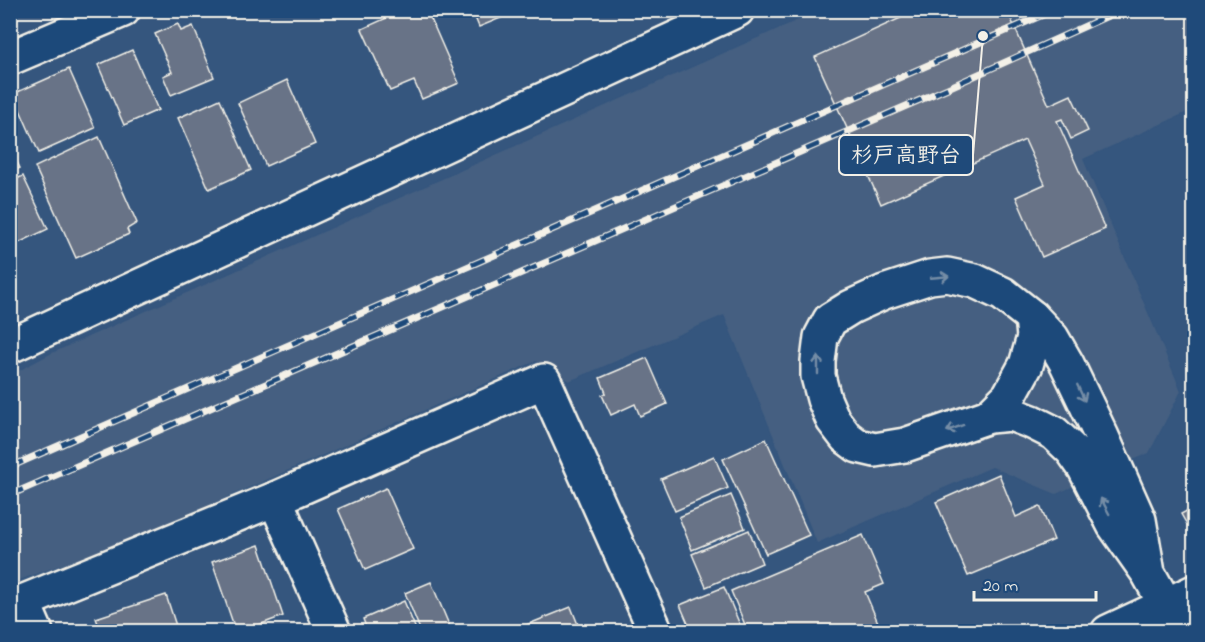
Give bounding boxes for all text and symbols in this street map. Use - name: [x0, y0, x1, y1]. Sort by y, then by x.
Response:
- callout: 杉戸高野台: [839, 135, 973, 175]
- text: 杉戸高野台: [851, 141, 961, 173]
- one-way arrow: [929, 271, 949, 282]
- one-way arrow: [812, 355, 824, 375]
- one-way arrow: [1076, 383, 1088, 401]
- one-way arrow: [946, 424, 965, 435]
- one-way arrow: [1099, 498, 1110, 516]
- scale bar: [974, 564, 1096, 602]
- text: 20 m: [983, 574, 1018, 600]

